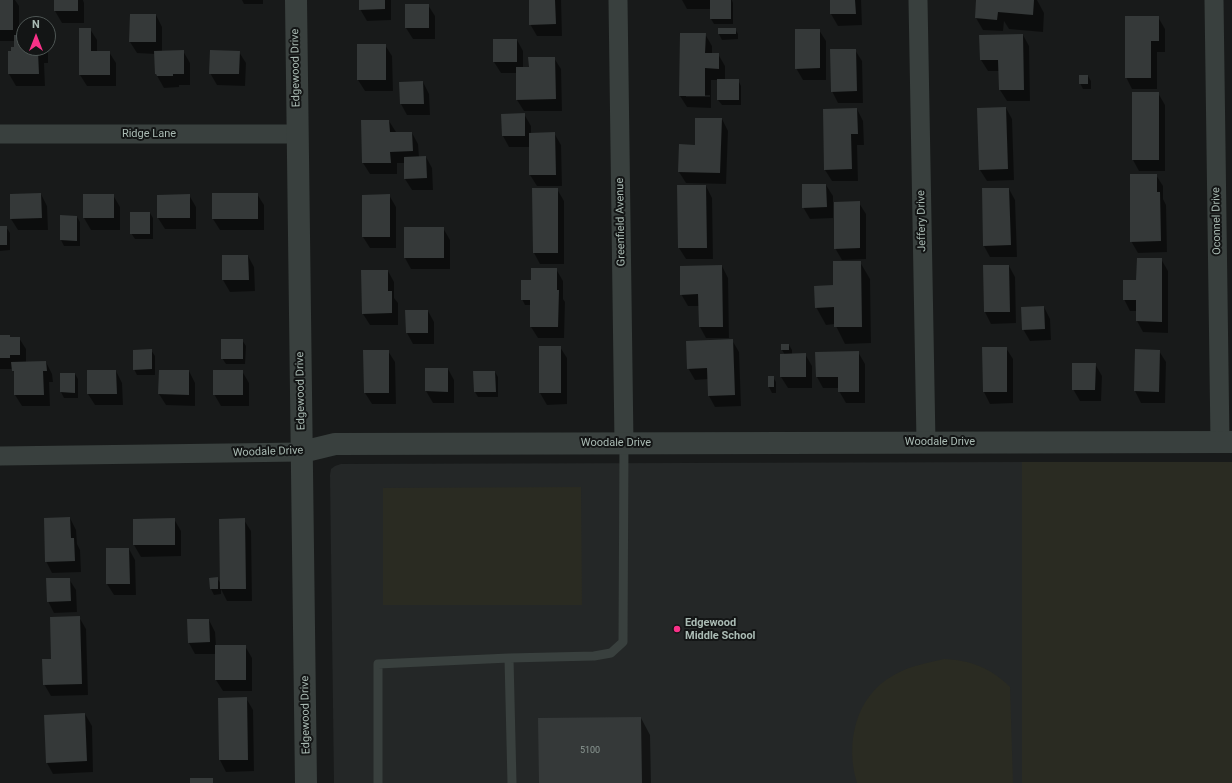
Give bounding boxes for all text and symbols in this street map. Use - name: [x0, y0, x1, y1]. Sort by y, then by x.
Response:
- north arrow: [16, 16, 56, 56]
- text: N: [32, 18, 40, 31]
- street label: Edgewood Drive: [289, 28, 303, 108]
- street label: Ridge Lane: [122, 127, 176, 141]
- street label: Greenfield Avenue: [614, 178, 628, 266]
- street label: Oconnel Drive: [1210, 187, 1224, 255]
- street label: Jeffery Drive: [915, 190, 929, 252]
- street label: Edgewood Drive: [294, 351, 308, 431]
- street label: Woodale Drive: [905, 435, 975, 449]
- street label: Woodale Drive: [581, 436, 651, 450]
- street label: Woodale Drive: [233, 444, 303, 460]
- place label: Edgewood Middle School: [685, 616, 756, 642]
- marker: Edgewood Middle School: [672, 624, 682, 634]
- street label: Edgewood Drive: [299, 675, 313, 755]
- house number: 5100: [580, 746, 600, 756]

